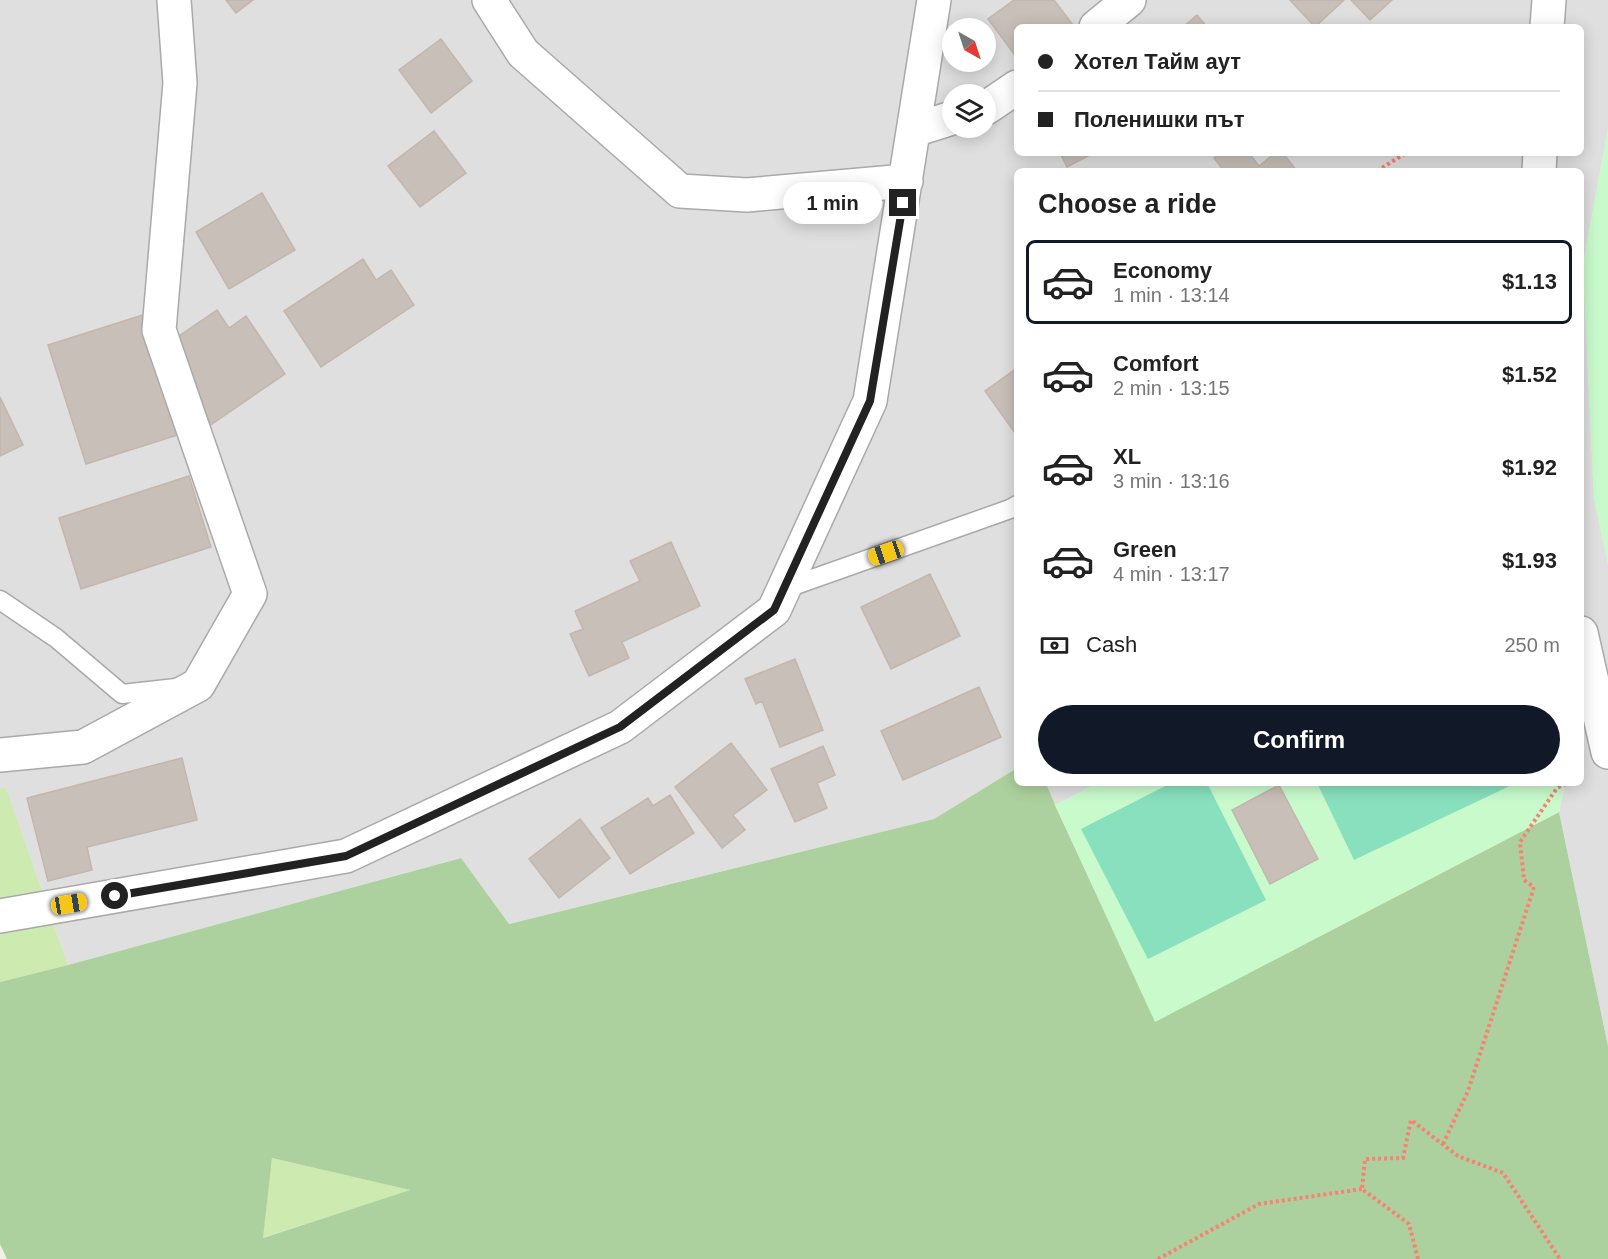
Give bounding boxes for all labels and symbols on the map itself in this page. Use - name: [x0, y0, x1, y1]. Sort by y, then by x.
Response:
- north arrow: [942, 18, 996, 72]
- callout: 1 min: [783, 182, 882, 224]
- route end: [889, 189, 916, 216]
- car: [866, 539, 906, 567]
- route start: [101, 882, 128, 909]
- car: [50, 892, 88, 916]

